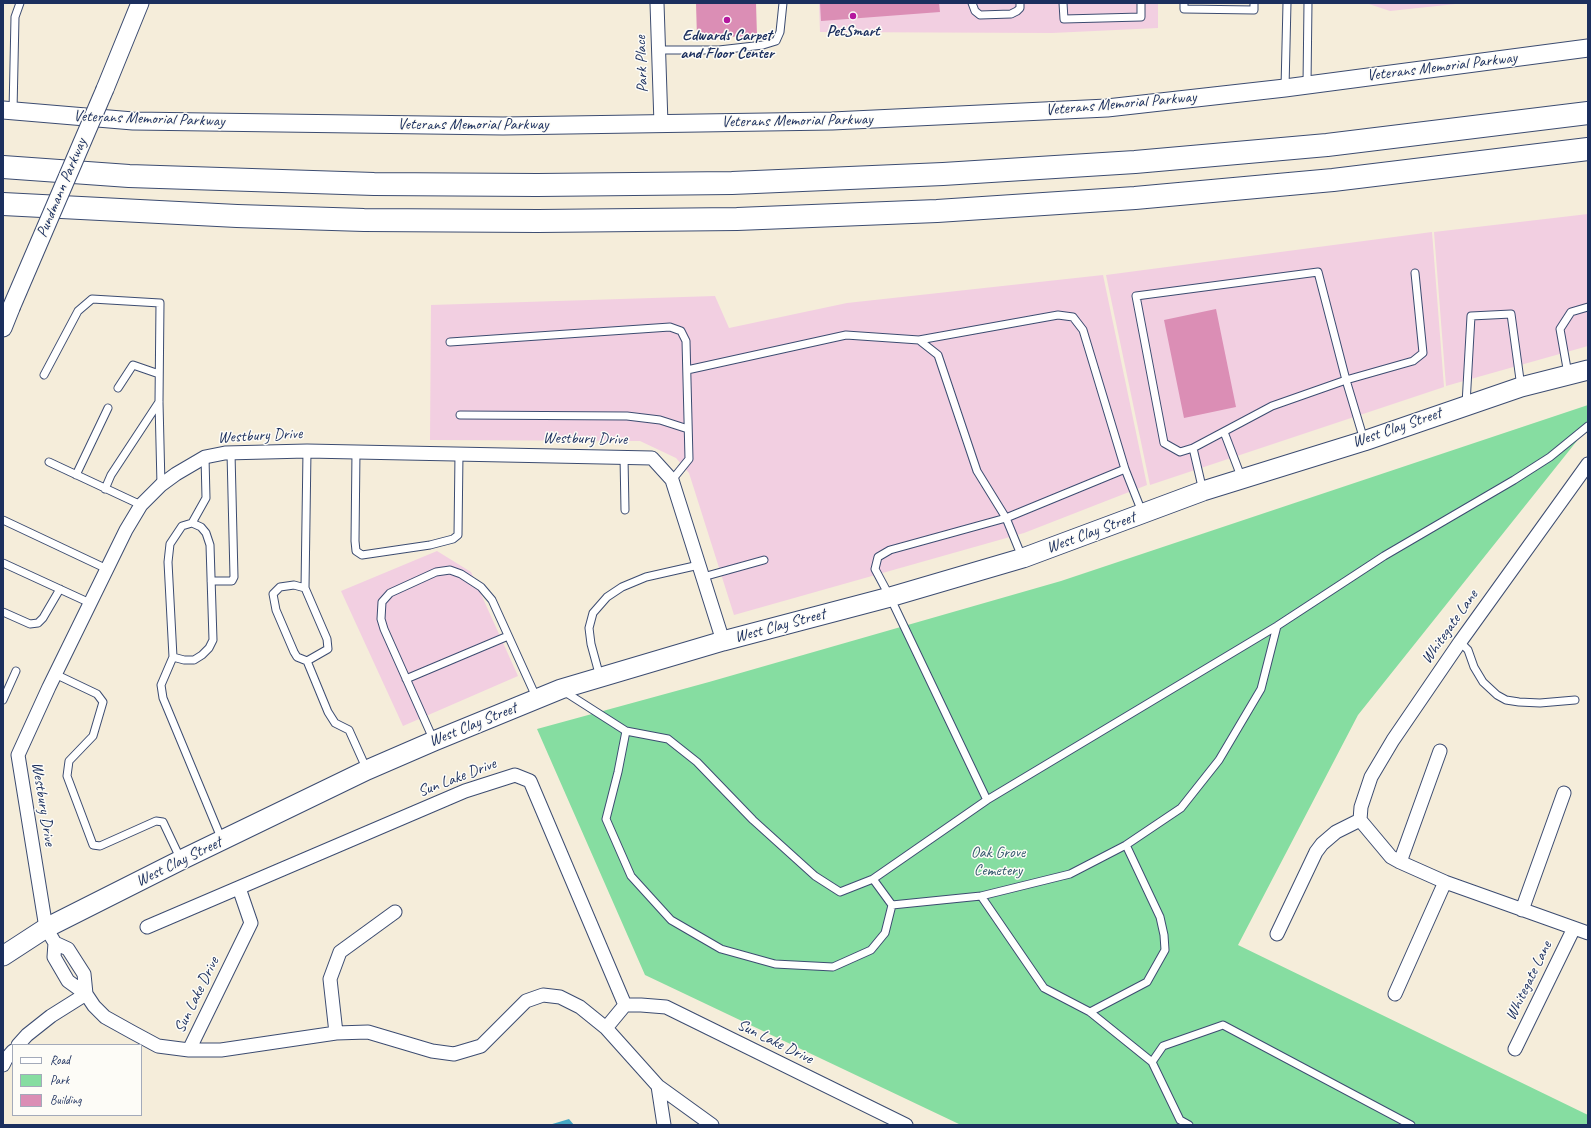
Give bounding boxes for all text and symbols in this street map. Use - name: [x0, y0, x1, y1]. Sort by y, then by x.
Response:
- marker: PetSmart: [848, 11, 858, 21]
- marker: Edwards Carpet and Floor Center: [722, 15, 732, 25]
- place label: PetSmart: [826, 22, 880, 42]
- place label: Edwards Carpet and Floor Center: [680, 26, 774, 64]
- street label: Park Place: [631, 35, 653, 93]
- street label: Veterans Memorial Parkway: [1366, 48, 1518, 86]
- street label: Veterans Memorial Parkway: [1045, 88, 1197, 120]
- street label: Veterans Memorial Parkway: [73, 107, 225, 131]
- street label: Veterans Memorial Parkway: [721, 110, 873, 132]
- street label: Veterans Memorial Parkway: [397, 115, 549, 135]
- street label: Pundmann Parkway: [33, 136, 91, 240]
- street label: West Clay Street: [1350, 404, 1444, 452]
- street label: Westbury Drive: [217, 424, 303, 448]
- street label: Westbury Drive: [543, 429, 627, 449]
- street label: West Clay Street: [1044, 508, 1138, 558]
- street label: Whitegate Lane: [1418, 586, 1482, 668]
- street label: West Clay Street: [733, 605, 827, 647]
- street label: West Clay Street: [426, 699, 520, 751]
- street label: Sun Lake Drive: [415, 754, 499, 802]
- street label: Westbury Drive: [27, 761, 59, 847]
- street label: West Clay Street: [133, 833, 225, 891]
- park label: Oak Grove Cemetery: [971, 843, 1025, 881]
- street label: Whitegate Lane: [1502, 938, 1556, 1024]
- street label: Sun Lake Drive: [170, 954, 224, 1036]
- street label: Sun Lake Drive: [734, 1015, 816, 1069]
- legend: [12, 1044, 142, 1116]
- text: Road: [50, 1052, 70, 1068]
- text: Park: [50, 1072, 69, 1088]
- text: Building: [50, 1092, 82, 1108]

